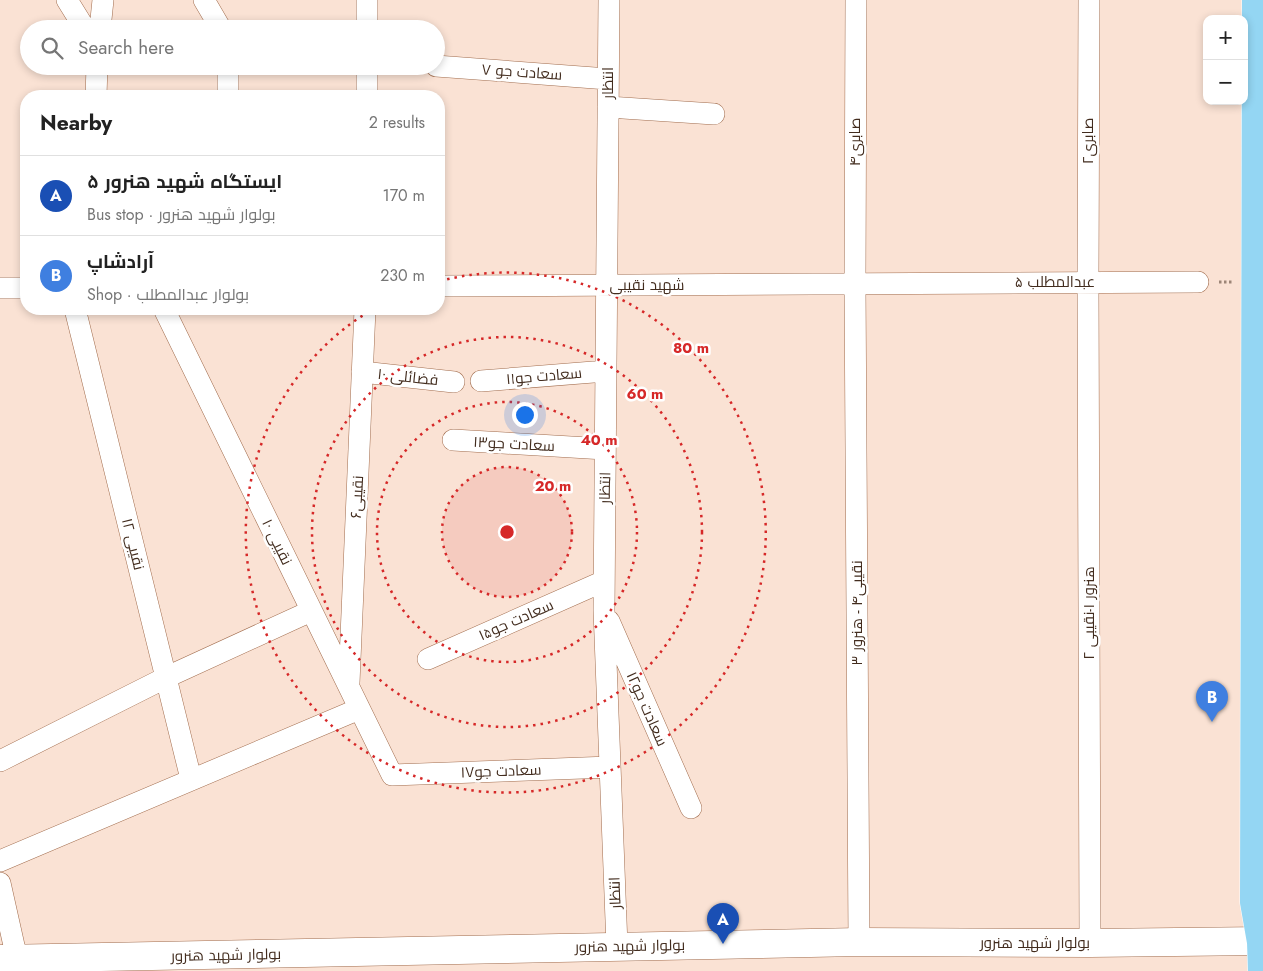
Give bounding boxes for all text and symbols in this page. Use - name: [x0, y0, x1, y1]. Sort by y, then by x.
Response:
- map controls: [1203, 15, 1248, 105]
- button: +: [1203, 15, 1248, 60]
- search box: [20, 20, 445, 75]
- icon: search: [38, 34, 66, 62]
- text: Search here: [78, 34, 174, 61]
- street label: سعادت جو ۷: [481, 58, 563, 86]
- button: −: [1203, 60, 1248, 105]
- street label: انتظار: [597, 67, 619, 100]
- text: Nearby: [40, 108, 112, 138]
- text: 2 results: [369, 111, 425, 134]
- street label: صابری۴: [844, 118, 866, 166]
- street label: صابری۲: [1077, 118, 1099, 164]
- text: ایستگاه شهید هنرور ۵: [87, 168, 282, 195]
- text: A: [50, 184, 62, 207]
- text: 170 m: [383, 184, 425, 207]
- text: Bus stop · بولوار شهید هنرور: [87, 203, 276, 226]
- text: آرادشاپ: [87, 248, 154, 275]
- text: B: [51, 264, 61, 287]
- text: 230 m: [380, 264, 425, 287]
- street label: عبدالمطلب ۵: [1015, 271, 1095, 293]
- street label: شهید نقیبی: [610, 274, 684, 296]
- text: Shop · بولوار عبدالمطلب: [87, 283, 249, 306]
- text: 80 m: [673, 337, 709, 359]
- street label: سعادت جو۱۱: [505, 362, 583, 390]
- street label: فضائلی ۱۰: [376, 363, 440, 391]
- text: 60 m: [627, 383, 663, 405]
- your location: [512, 402, 538, 428]
- text: 40 m: [580, 429, 618, 451]
- street label: سعادت جو۱۳: [473, 431, 555, 457]
- street label: انتظار: [594, 472, 616, 505]
- street label: نقیبی۶: [345, 475, 369, 519]
- text: 20 m: [535, 475, 571, 497]
- street label: نقیبی ۱۰: [256, 515, 298, 569]
- street label: نقیبی ۱۲: [116, 516, 150, 572]
- centre of rings: [498, 523, 516, 541]
- street label: نقیبی۴ - هنرور ۳: [846, 560, 868, 666]
- street label: هنرور ۱-نقیبی ۲: [1078, 566, 1100, 660]
- street label: سعادت جو۱۵: [475, 594, 557, 646]
- street label: سعادت جو۱۲: [621, 668, 673, 750]
- pin: B: [1196, 681, 1228, 722]
- street label: سعادت جو۱۷: [460, 759, 542, 783]
- street label: انتظار: [603, 877, 627, 910]
- pin: A: [707, 903, 739, 944]
- street label: بولوار شهید هنرور: [979, 932, 1090, 954]
- street label: بولوار شهید هنرور: [574, 934, 685, 958]
- street label: بولوار شهید هنرور: [170, 943, 281, 967]

